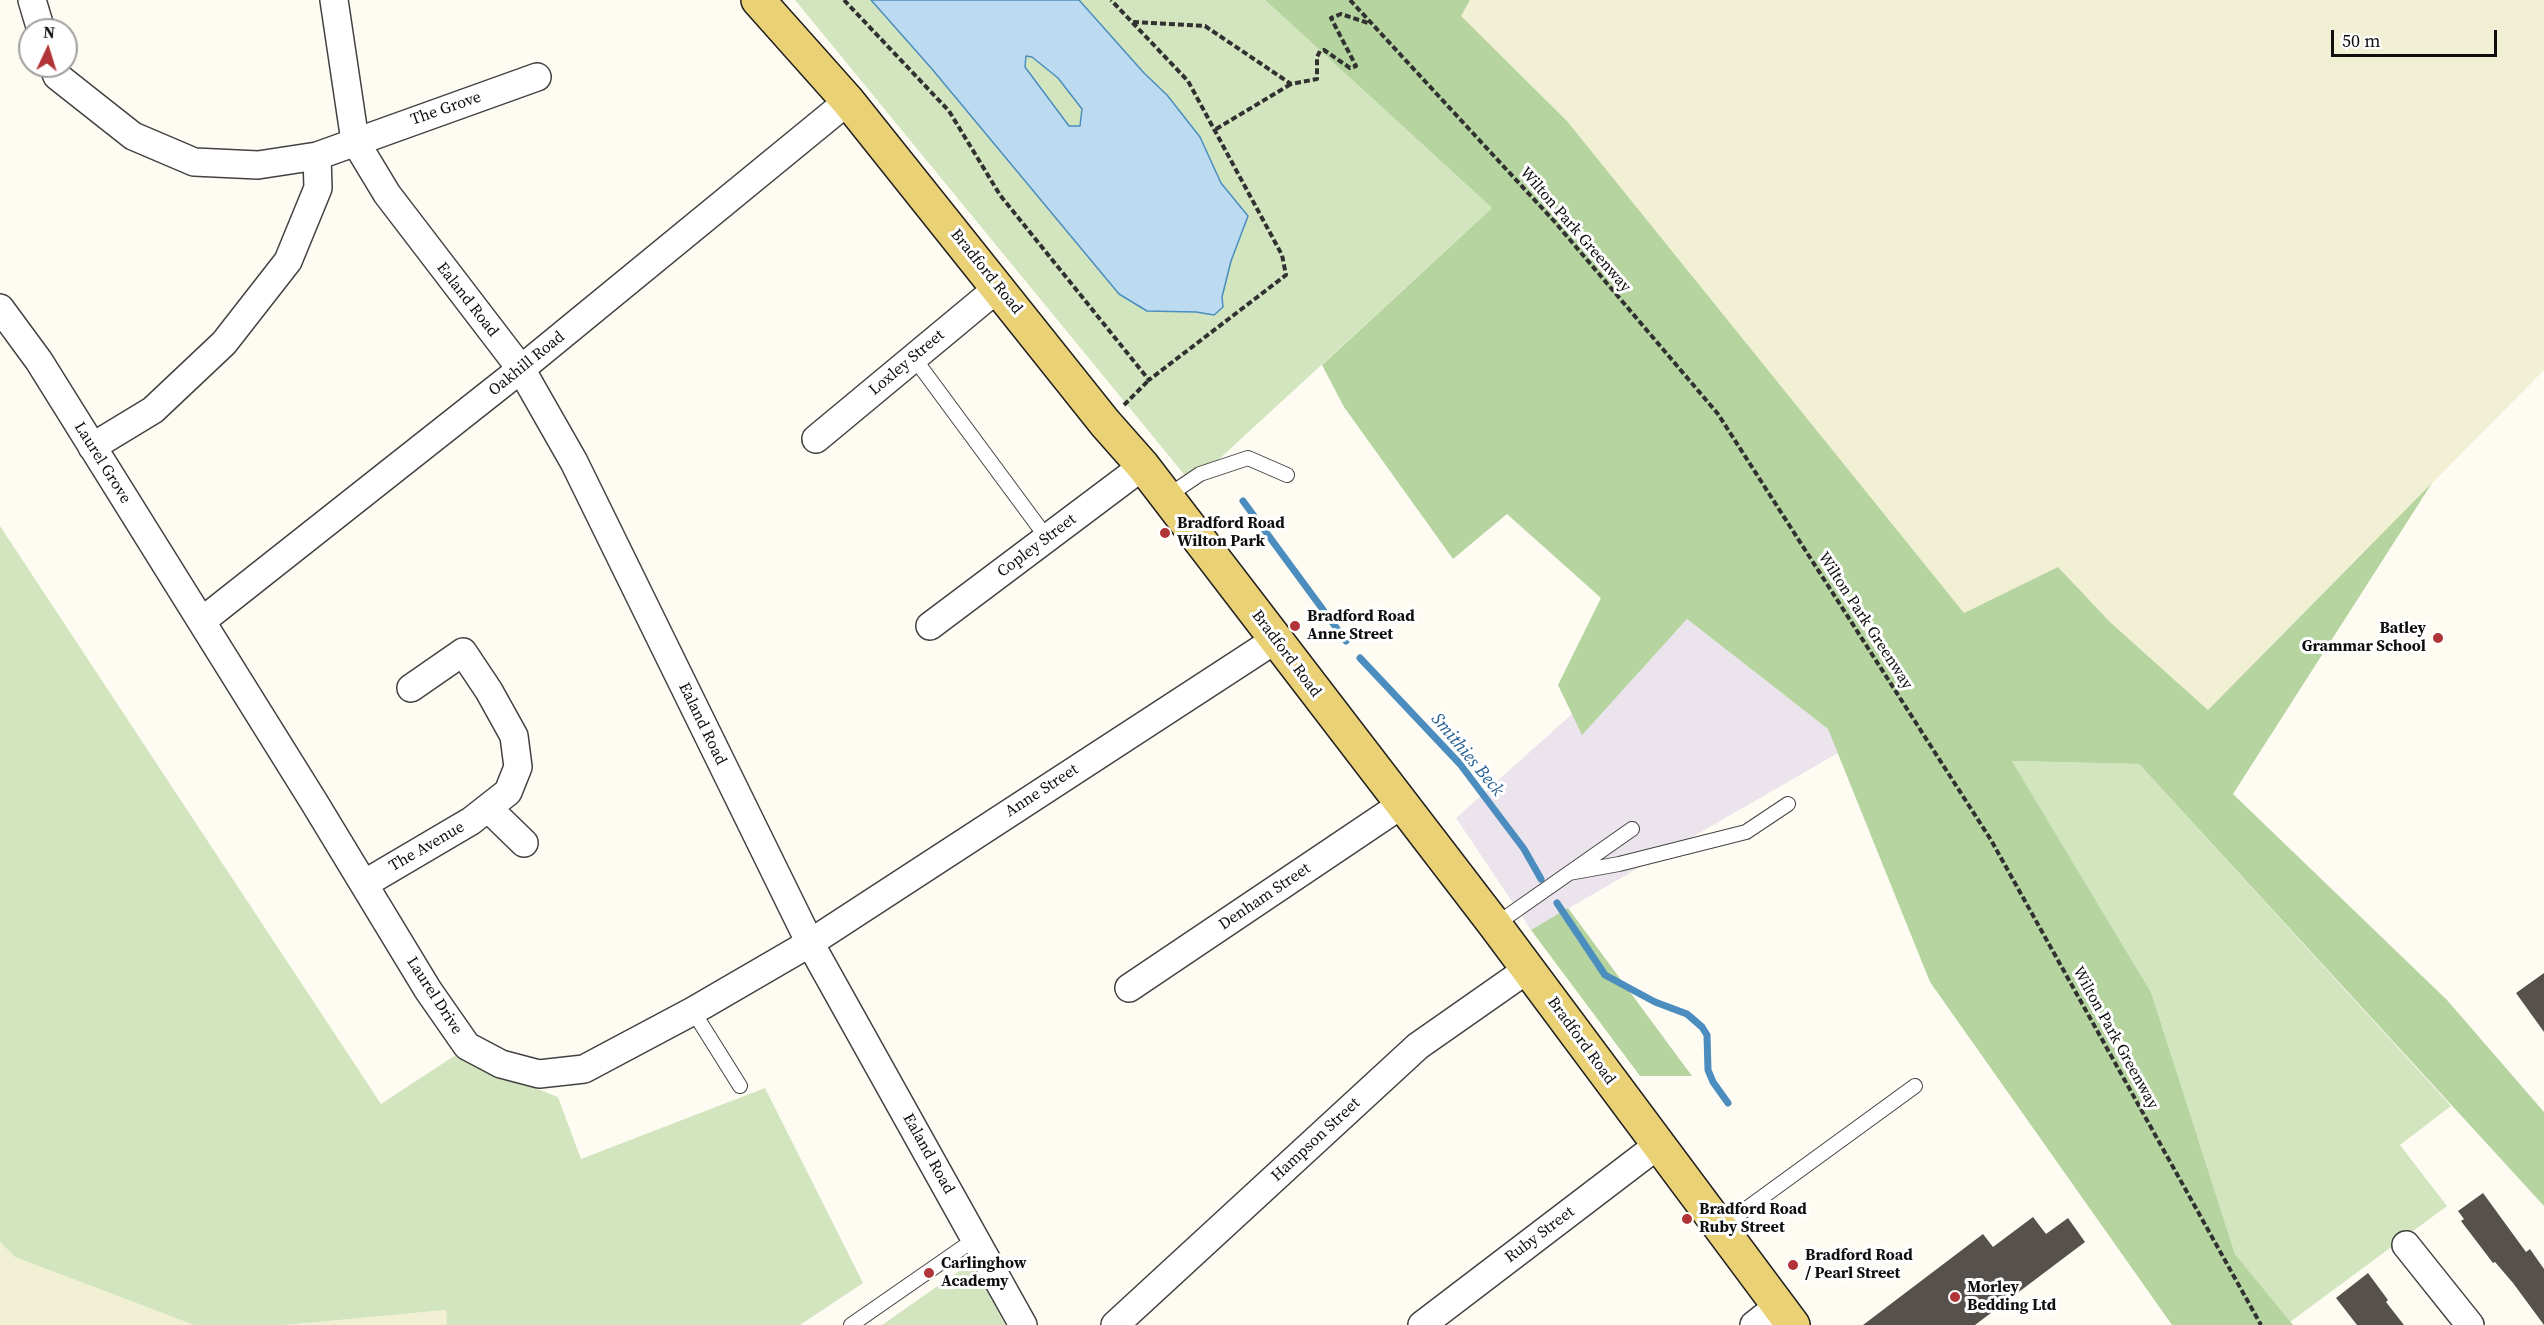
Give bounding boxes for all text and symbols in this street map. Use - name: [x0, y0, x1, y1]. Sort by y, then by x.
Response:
- north arrow: [18, 18, 78, 78]
- scale bar: [2334, 18, 2500, 56]
- text: N: [43, 21, 56, 43]
- text: 50 m: [2342, 28, 2380, 53]
- street label: The Grove: [408, 88, 484, 130]
- street label: Wilton Park Greenway: [1515, 163, 1635, 297]
- street label: Bradford Road: [946, 226, 1026, 318]
- street label: Ealand Road: [432, 259, 502, 341]
- street label: Loxley Street: [865, 326, 949, 400]
- street label: Oakhill Road: [485, 328, 569, 400]
- street label: Laurel Grove: [69, 419, 135, 507]
- street label: Copley Street: [994, 510, 1080, 582]
- place label: Bradford Road Wilton Park: [1177, 514, 1285, 552]
- marker: Bradford Road Wilton Park: [1158, 526, 1172, 540]
- street label: Wilton Park Greenway: [1813, 549, 1917, 693]
- street label: Bradford Road: [1247, 607, 1325, 701]
- place label: Bradford Road Anne Street: [1307, 607, 1415, 645]
- marker: Bradford Road Anne Street: [1288, 619, 1302, 633]
- place label: Batley Grammar School: [2302, 619, 2426, 657]
- marker: Batley Grammar School: [2431, 631, 2445, 645]
- street label: Ealand Road: [674, 680, 730, 768]
- water label: Smithies Beck: [1426, 709, 1508, 801]
- street label: Anne Street: [1002, 760, 1082, 822]
- street label: The Avenue: [386, 818, 468, 876]
- street label: Denham Street: [1216, 859, 1314, 935]
- street label: Laurel Drive: [402, 954, 466, 1038]
- street label: Wilton Park Greenway: [2068, 963, 2162, 1113]
- street label: Bradford Road: [1543, 993, 1619, 1089]
- street label: Hampson Street: [1268, 1094, 1364, 1186]
- street label: Ealand Road: [898, 1110, 958, 1198]
- place label: Bradford Road Ruby Street: [1699, 1200, 1807, 1238]
- street label: Ruby Street: [1502, 1203, 1578, 1267]
- marker: Bradford Road Ruby Street: [1680, 1212, 1694, 1226]
- place label: Bradford Road / Pearl Street: [1805, 1246, 1913, 1284]
- place label: Carlinghow Academy: [941, 1254, 1027, 1292]
- marker: Bradford Road / Pearl Street: [1786, 1258, 1800, 1272]
- marker: Carlinghow Academy: [922, 1266, 936, 1280]
- place label: Morley Bedding Ltd: [1967, 1278, 2056, 1316]
- marker: Morley Bedding Ltd: [1948, 1290, 1962, 1304]

